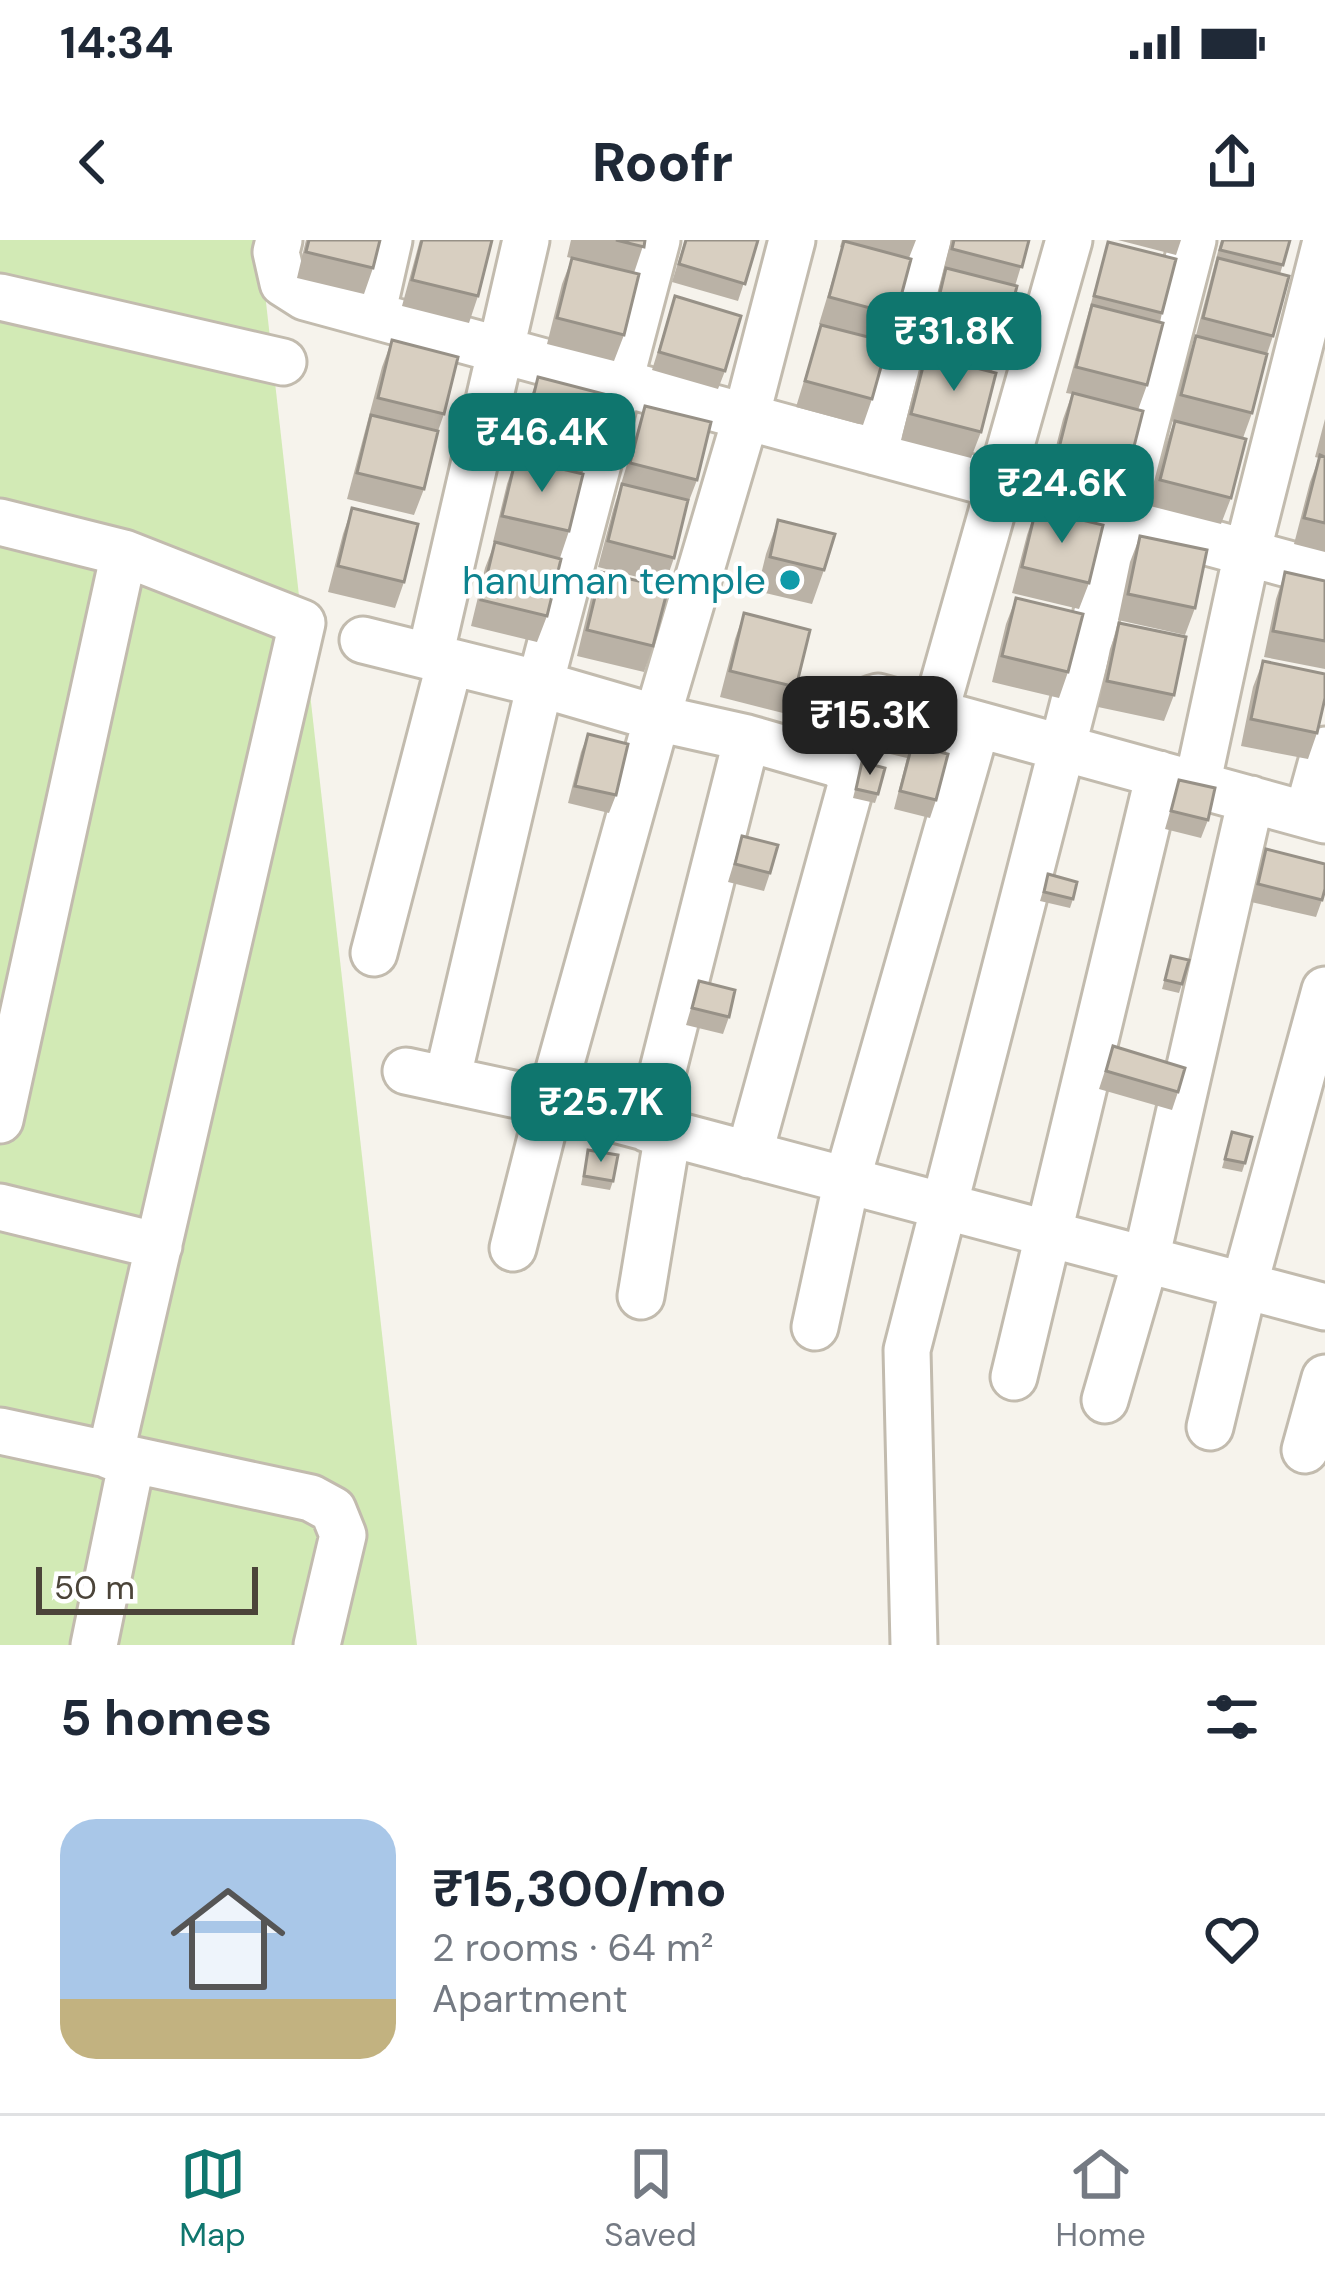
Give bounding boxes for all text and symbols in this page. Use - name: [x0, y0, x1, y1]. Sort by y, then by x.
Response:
- text: 14:34: [60, 13, 173, 72]
- text: Roofr: [592, 127, 733, 198]
- icon: back: [60, 129, 126, 195]
- icon: share: [1199, 129, 1265, 195]
- pin: ₹31.8K: [856, 292, 1052, 394]
- text: ₹31.8K: [893, 305, 1015, 356]
- pin: ₹46.4K: [444, 393, 640, 495]
- text: ₹46.4K: [475, 406, 609, 457]
- pin: ₹24.6K: [964, 444, 1160, 546]
- text: ₹24.6K: [997, 457, 1127, 508]
- place label: hanuman temple: [462, 555, 766, 606]
- marker: hanuman temple: [777, 567, 803, 593]
- pin: ₹15.3K: [772, 676, 968, 778]
- text: ₹15.3K: [809, 689, 931, 740]
- pin: ₹25.7K: [503, 1063, 699, 1165]
- text: ₹25.7K: [538, 1076, 664, 1127]
- scale bar: [36, 1561, 258, 1614]
- text: 50 m: [54, 1566, 135, 1609]
- text: 5 homes: [60, 1684, 272, 1751]
- icon: filters: [1199, 1684, 1265, 1750]
- text: ₹15,300/mo: [432, 1855, 727, 1922]
- icon: home: [156, 1867, 300, 2011]
- icon: heart: [1199, 1906, 1265, 1972]
- text: 2 rooms · 64 m²: [432, 1922, 714, 1973]
- text: Apartment: [432, 1973, 628, 2024]
- tab: Map: [179, 2141, 246, 2256]
- tab: Saved: [604, 2141, 697, 2256]
- tab: Home: [1055, 2141, 1146, 2256]

